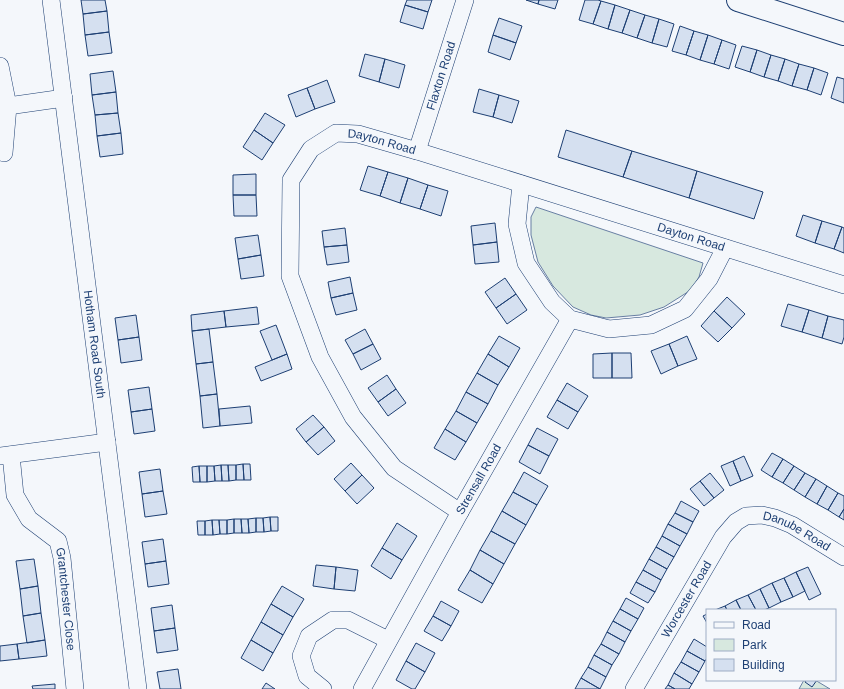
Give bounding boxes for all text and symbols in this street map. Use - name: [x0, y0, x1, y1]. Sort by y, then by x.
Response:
- street label: Flaxton Road: [423, 40, 458, 112]
- street label: Dayton Road: [347, 127, 417, 157]
- street label: Dayton Road: [656, 220, 727, 254]
- street label: Hotham Road South: [81, 289, 108, 399]
- street label: Strensall Road: [453, 442, 504, 517]
- street label: Danube Road: [762, 508, 833, 554]
- street label: Grantchester Close: [53, 546, 78, 651]
- street label: Worcester Road: [659, 558, 714, 640]
- legend: [706, 609, 836, 681]
- text: Road: [742, 618, 771, 632]
- text: Park: [742, 638, 768, 652]
- text: Building: [742, 658, 785, 672]

